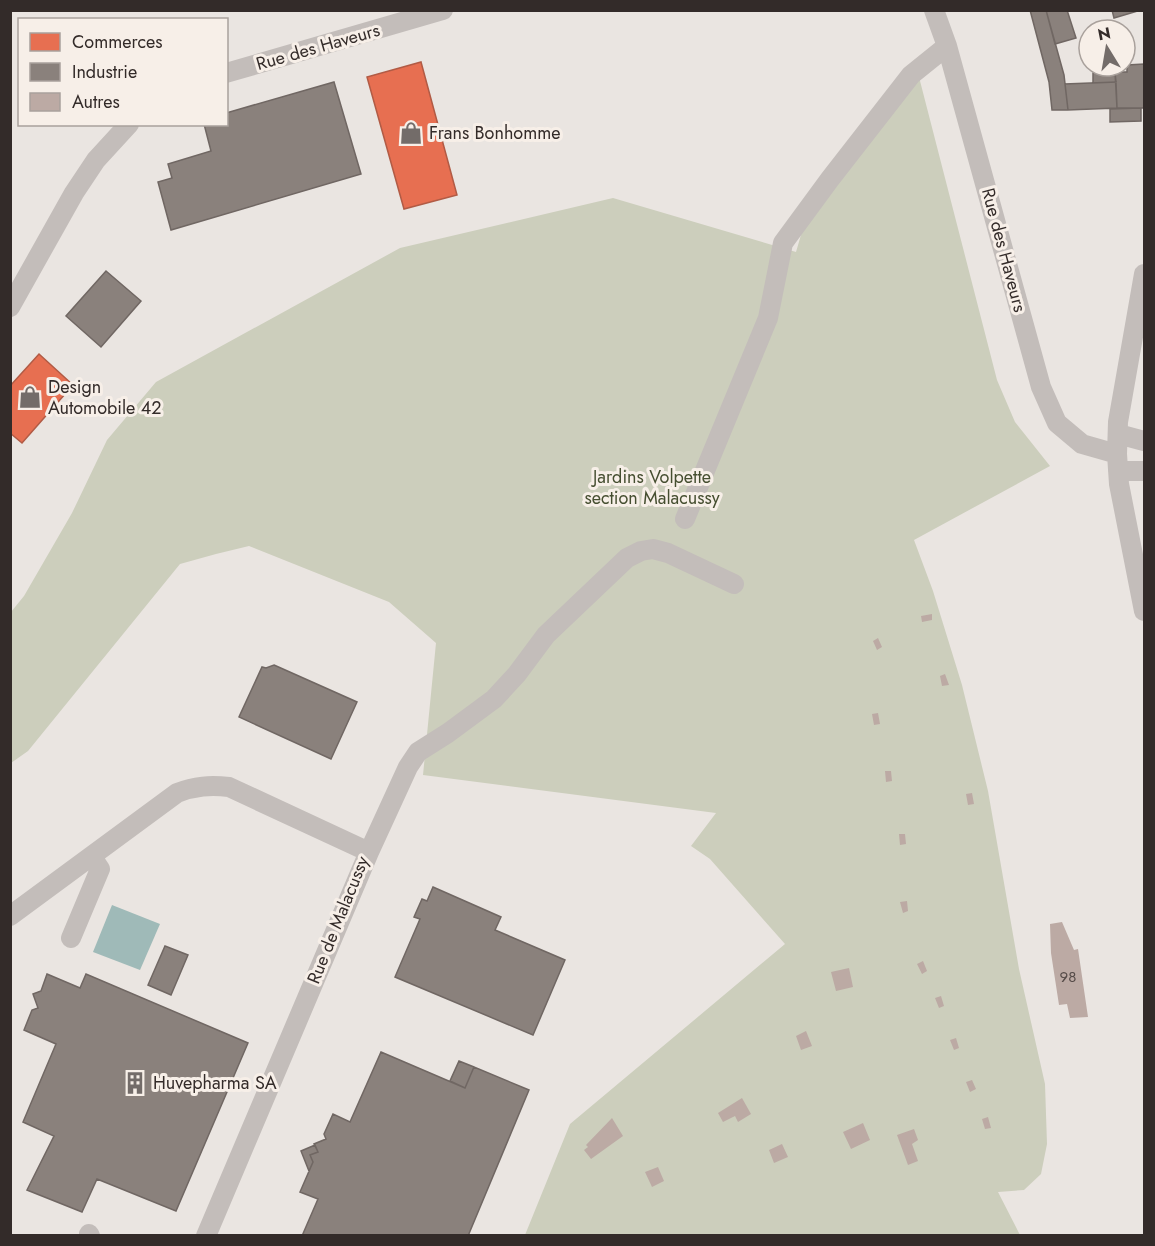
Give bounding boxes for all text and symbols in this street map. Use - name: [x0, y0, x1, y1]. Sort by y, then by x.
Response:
- street label: Rue des Haveurs: [253, 17, 383, 77]
- legend: [18, 18, 228, 126]
- north arrow: [1077, 18, 1137, 78]
- text: N: [1096, 21, 1113, 46]
- text: Commerces: [72, 29, 163, 55]
- text: Industrie: [72, 59, 137, 85]
- text: Autres: [72, 89, 120, 115]
- shop icon: Frans Bonhomme: [398, 120, 424, 146]
- place label: Frans Bonhomme: [429, 120, 561, 146]
- street label: Rue des Haveurs: [975, 185, 1033, 315]
- place label: Design Automobile 42: [48, 374, 161, 421]
- shop icon: Design Automobile 42: [17, 384, 43, 410]
- park label: Jardins Volpette section Malacussy: [584, 464, 720, 511]
- street label: Rue de Malacussy: [301, 852, 375, 988]
- house number: 98: [1060, 966, 1076, 988]
- building icon: Huvepharma SA: [122, 1070, 148, 1096]
- place label: Huvepharma SA: [153, 1070, 277, 1096]

